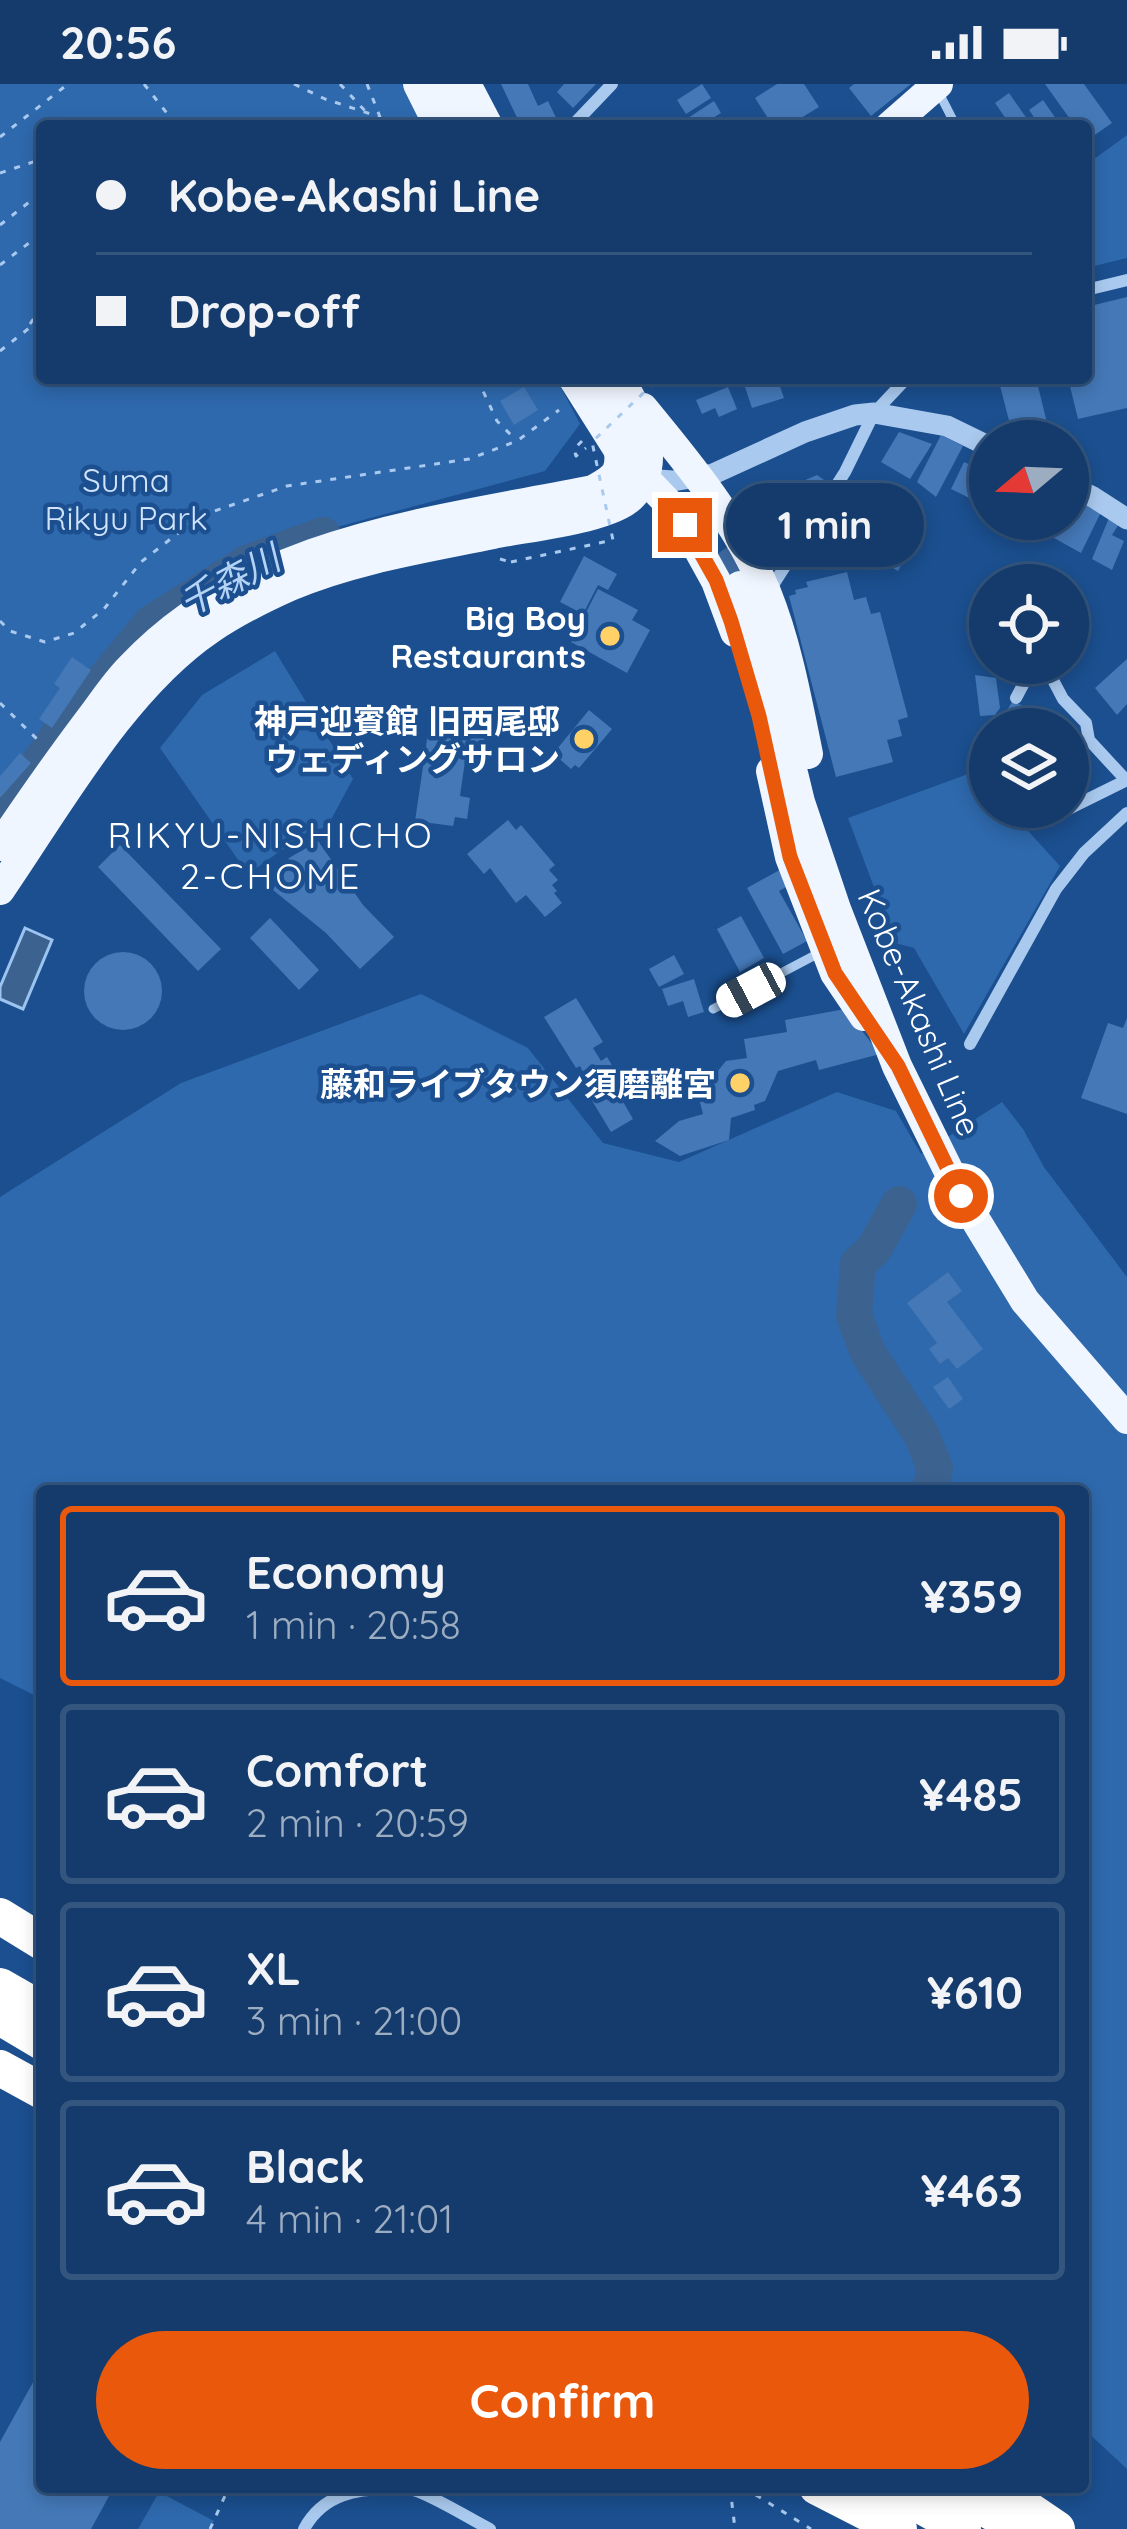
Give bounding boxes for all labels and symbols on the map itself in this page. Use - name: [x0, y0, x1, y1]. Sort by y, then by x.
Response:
- north arrow: [969, 420, 1089, 540]
- park label: Suma Rikyu Park: [44, 459, 208, 538]
- callout: 1 min: [727, 483, 925, 567]
- route end: [658, 498, 712, 552]
- water label: 千森川: [171, 533, 291, 625]
- place label: Big Boy Restaurants: [390, 597, 586, 676]
- marker: Big Boy Restaurants: [597, 623, 623, 649]
- place label: 神戸迎賓館 旧西尾邸 ウェディングサロン: [254, 700, 560, 779]
- marker: 神戸迎賓館 旧西尾邸 ウェディングサロン: [571, 726, 597, 752]
- district label: RIKYU-NISHICHO 2-CHOME: [108, 812, 434, 898]
- street label: Kobe-Akashi Line: [849, 882, 991, 1142]
- car: [711, 957, 791, 1023]
- place label: 藤和ライブタウン須磨離宮: [320, 1063, 716, 1104]
- marker: 藤和ライブタウン須磨離宮: [727, 1070, 753, 1096]
- route start: [934, 1169, 988, 1223]

